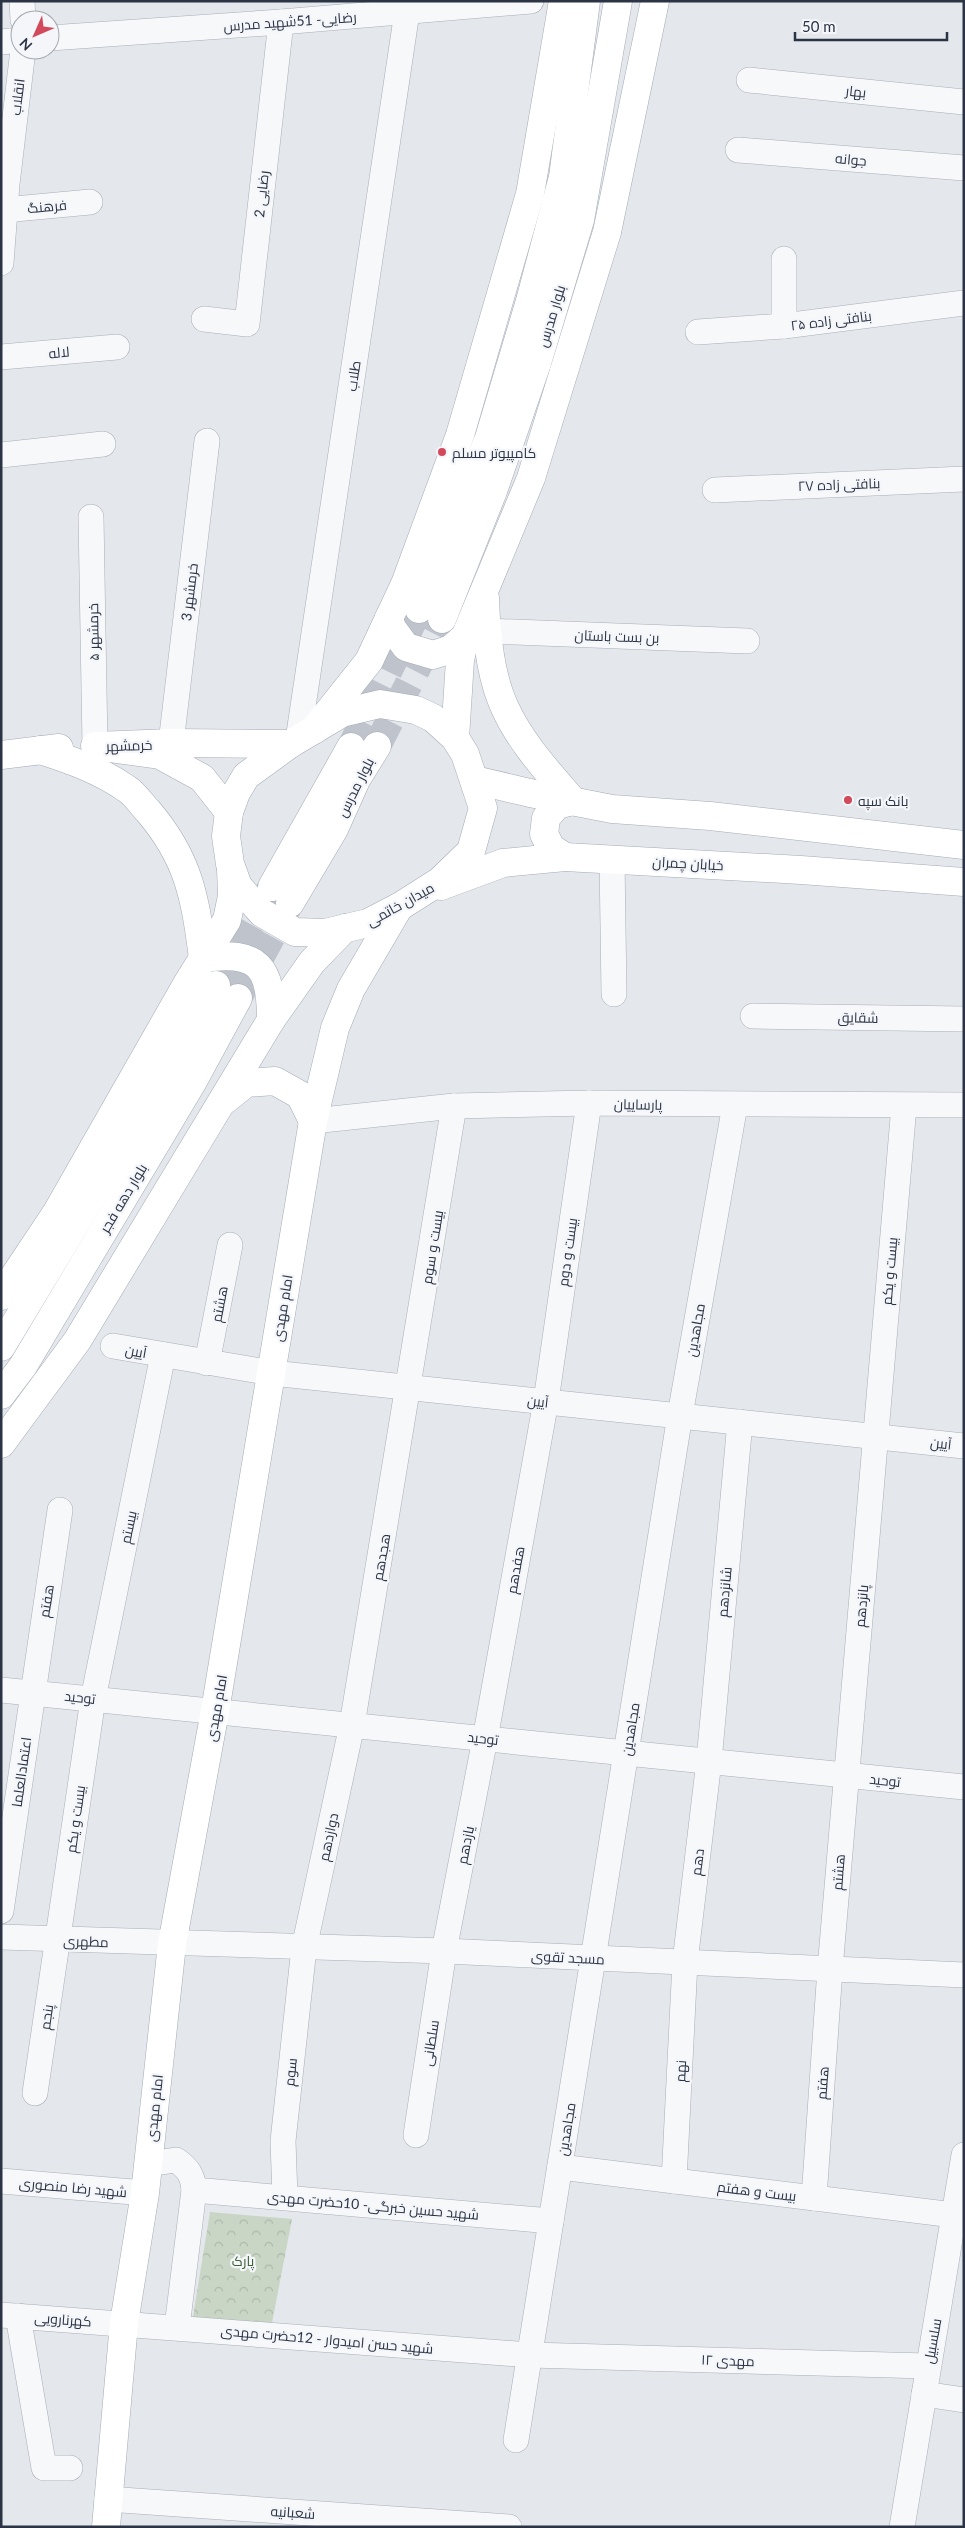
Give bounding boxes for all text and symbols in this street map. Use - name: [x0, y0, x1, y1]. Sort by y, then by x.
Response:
- street label: رضایی- 51شهید مدرس: [223, 8, 357, 34]
- north arrow: [10, 10, 60, 60]
- scale bar: [795, 10, 948, 42]
- text: 50 m: [802, 17, 836, 35]
- text: N: [16, 35, 35, 54]
- street label: انقلاب: [6, 78, 28, 116]
- street label: بهار: [844, 81, 867, 101]
- street label: جوانه: [835, 149, 867, 169]
- street label: رضایی 2: [250, 170, 272, 218]
- street label: فرهنگ: [27, 196, 67, 216]
- street label: بلوار مدرس: [533, 283, 569, 349]
- street label: بنافتی زاده ۲۵: [789, 307, 873, 333]
- street label: لاله: [48, 343, 70, 361]
- street label: طلاب: [342, 360, 364, 392]
- place label: کامپیوتر مسلم: [452, 444, 536, 463]
- marker: کامپیوتر مسلم: [436, 446, 448, 458]
- street label: بنافتی زاده ۲۷: [797, 474, 881, 494]
- street label: خرمشهر 3: [177, 562, 201, 622]
- street label: خرمشهر ۵: [84, 603, 102, 661]
- street label: بن بست باستان: [574, 626, 660, 646]
- street label: خرمشهر: [104, 736, 153, 754]
- street label: بلوار مدرس: [333, 755, 377, 819]
- place label: بانک سپه: [858, 792, 908, 811]
- marker: بانک سپه: [842, 794, 854, 806]
- street label: خیابان چمران: [652, 853, 724, 875]
- street label: میدان خاتمی: [363, 878, 437, 930]
- street label: شقایق: [837, 1008, 879, 1027]
- street label: پارساییان: [614, 1095, 663, 1115]
- street label: بلوار دهه فجر: [95, 1160, 150, 1237]
- street label: بیست و سوم: [418, 1209, 448, 1285]
- street label: بیست و دوم: [554, 1217, 582, 1288]
- street label: بیست و یکم: [878, 1236, 902, 1306]
- street label: امام مهدی: [268, 1273, 298, 1343]
- street label: هشتم: [207, 1284, 233, 1324]
- street label: مجاهدین: [682, 1302, 708, 1358]
- street label: آیین: [124, 1341, 148, 1361]
- street label: آیین: [526, 1391, 550, 1411]
- street label: آیین: [929, 1433, 953, 1453]
- street label: بیستم: [116, 1509, 142, 1545]
- street label: هجدهم: [369, 1532, 395, 1582]
- street label: هفدهم: [502, 1545, 530, 1595]
- street label: شانزدهم: [713, 1566, 737, 1618]
- street label: هفتم: [35, 1583, 59, 1619]
- street label: پانزدهم: [851, 1584, 873, 1628]
- street label: امام مهدی: [202, 1673, 232, 1743]
- street label: توحید: [64, 1687, 97, 1707]
- street label: مجاهدین: [617, 1701, 643, 1757]
- street label: توحید: [467, 1728, 500, 1748]
- street label: اعتمادالعلما: [8, 1736, 34, 1808]
- street label: توحید: [869, 1770, 902, 1790]
- street label: بیست و یکم: [62, 1784, 90, 1854]
- street label: دوازدهم: [315, 1811, 343, 1863]
- street label: یازدهم: [453, 1824, 479, 1866]
- street label: دهم: [687, 1847, 709, 1877]
- street label: هشتم: [828, 1853, 850, 1891]
- street label: مطهری: [63, 1932, 109, 1950]
- street label: مسجد تقوی: [531, 1947, 605, 1967]
- street label: پنجم: [36, 2003, 58, 2031]
- street label: سلطانی: [418, 2019, 442, 2067]
- street label: سوم: [280, 2057, 302, 2087]
- street label: نهم: [671, 2059, 691, 2083]
- street label: هفتم: [812, 2066, 834, 2100]
- street label: امام مهدی: [142, 2074, 168, 2143]
- street label: مجاهدین: [553, 2101, 579, 2157]
- street label: شهید رضا منصوری: [18, 2174, 128, 2200]
- street label: بیست و هفتم: [716, 2178, 798, 2206]
- street label: شهید حسین خبرگی- 10حضرت مهدی: [266, 2187, 480, 2223]
- park label: پارک: [232, 2252, 255, 2271]
- street label: کهرنارویی: [34, 2309, 92, 2329]
- street label: سلسبیل: [920, 2317, 944, 2365]
- street label: شهید حسن امیدوار - 12حضرت مهدی: [220, 2321, 434, 2357]
- street label: مهدی ۱۲: [701, 2351, 755, 2369]
- street label: شعبانیه: [270, 2502, 316, 2522]

